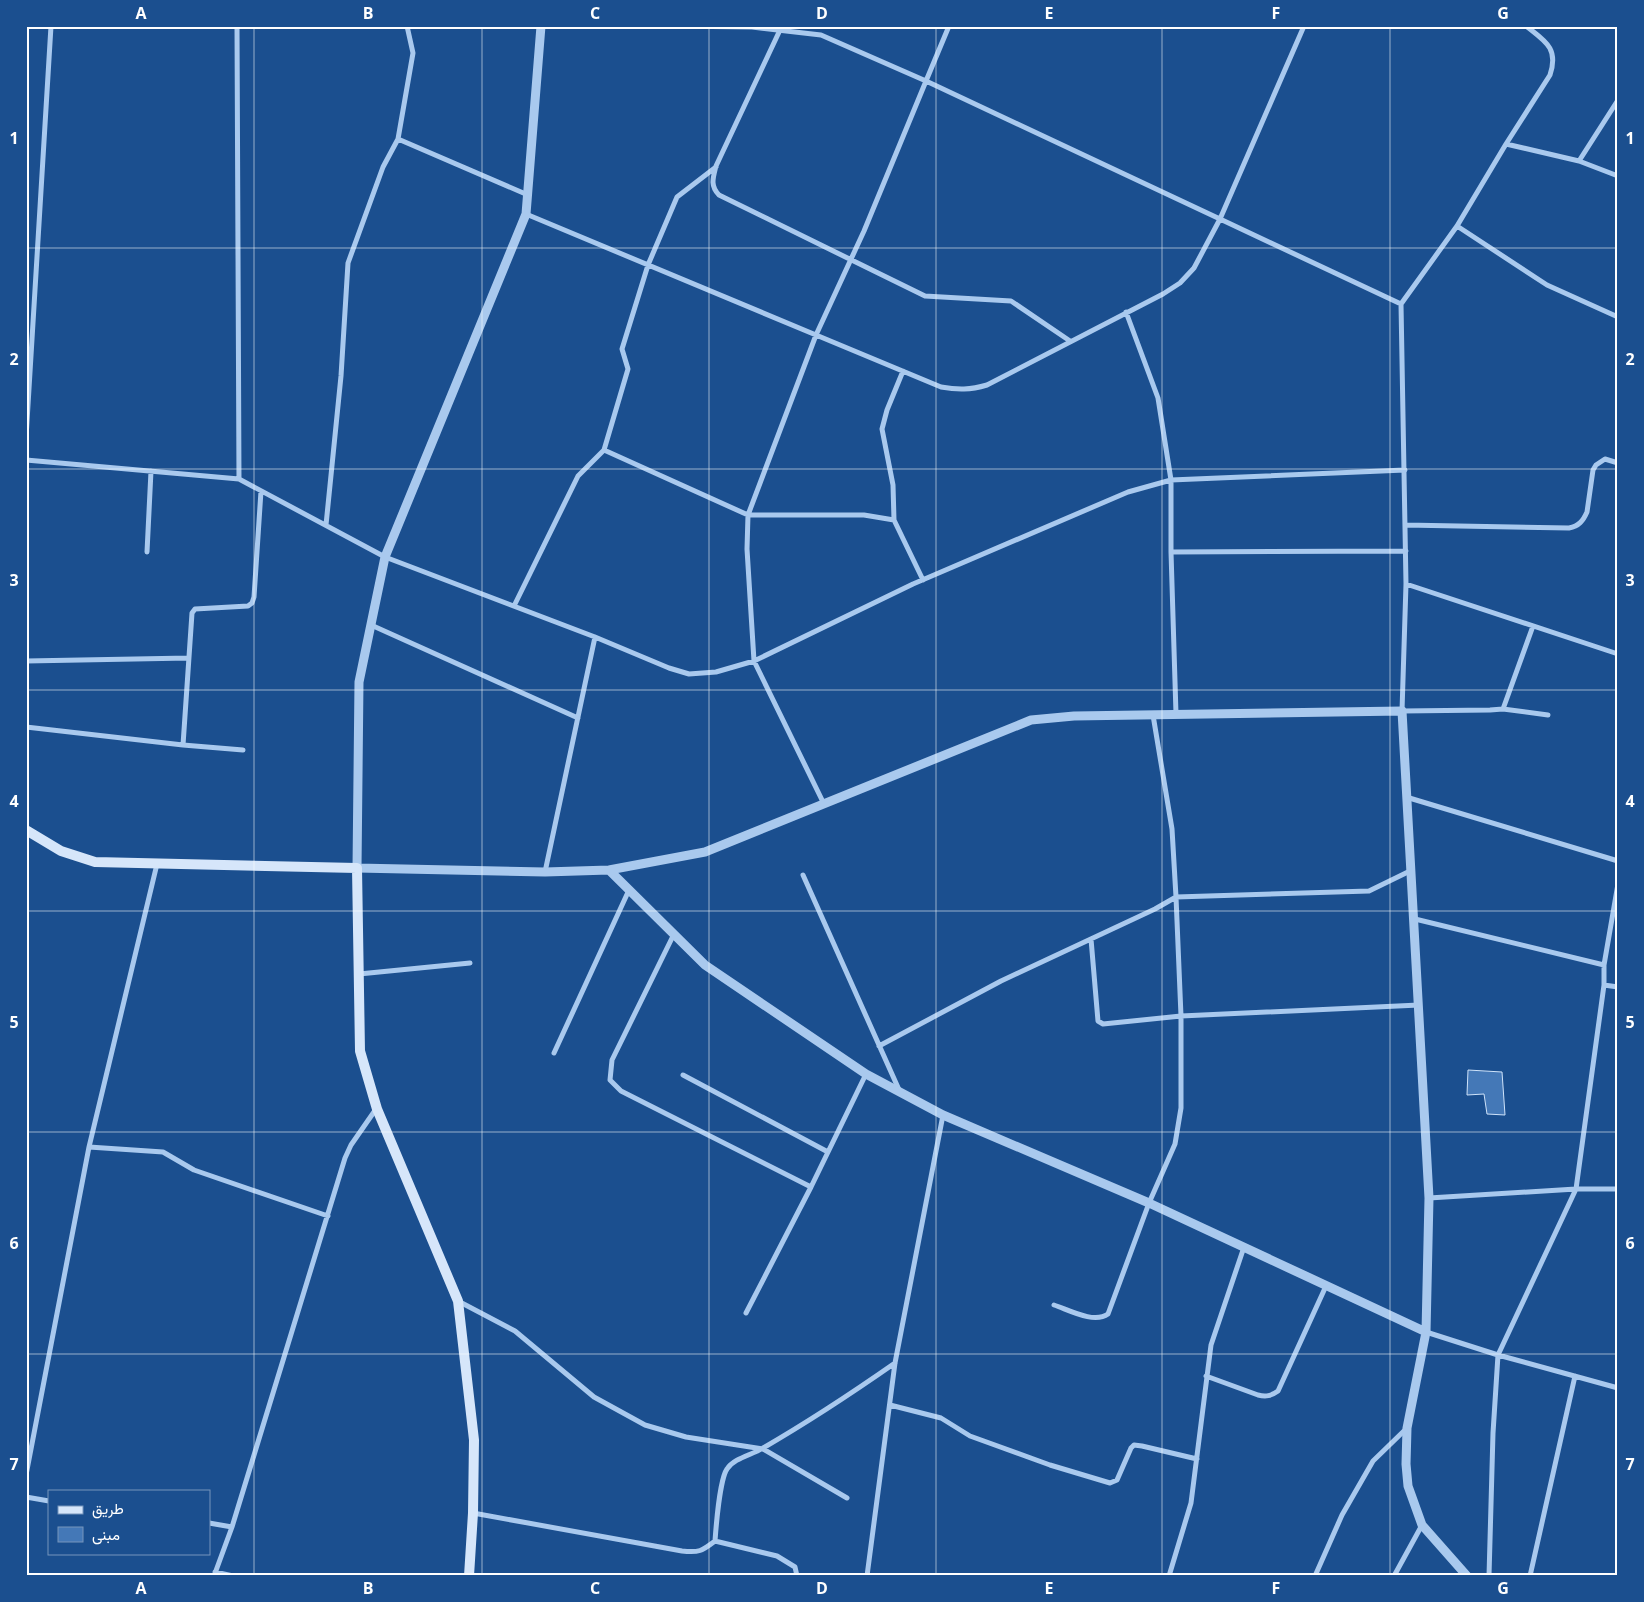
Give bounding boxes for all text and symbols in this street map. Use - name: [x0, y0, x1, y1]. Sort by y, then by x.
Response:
- text: A: [135, 2, 147, 24]
- text: B: [363, 2, 373, 24]
- text: C: [590, 2, 600, 24]
- text: D: [816, 2, 828, 24]
- text: E: [1045, 2, 1054, 24]
- text: F: [1272, 2, 1280, 24]
- text: G: [1497, 2, 1509, 24]
- text: 1: [9, 127, 19, 149]
- text: 1: [1625, 127, 1635, 149]
- text: 2: [9, 348, 19, 370]
- text: 2: [1625, 348, 1635, 370]
- text: 3: [9, 569, 19, 591]
- text: 3: [1625, 569, 1635, 591]
- text: 4: [9, 790, 19, 812]
- text: 4: [1625, 790, 1635, 812]
- text: 5: [9, 1011, 19, 1033]
- text: 5: [1625, 1011, 1635, 1033]
- text: 6: [9, 1232, 19, 1254]
- text: 6: [1625, 1232, 1635, 1254]
- text: 7: [9, 1453, 19, 1475]
- text: 7: [1625, 1453, 1635, 1475]
- legend: [48, 1490, 210, 1554]
- text: طريق: [92, 1498, 124, 1519]
- text: مبنى: [92, 1524, 120, 1545]
- text: A: [135, 1577, 147, 1599]
- text: B: [363, 1577, 373, 1599]
- text: C: [590, 1577, 600, 1599]
- text: D: [816, 1577, 828, 1599]
- text: E: [1045, 1577, 1054, 1599]
- text: F: [1272, 1577, 1280, 1599]
- text: G: [1497, 1577, 1509, 1599]

